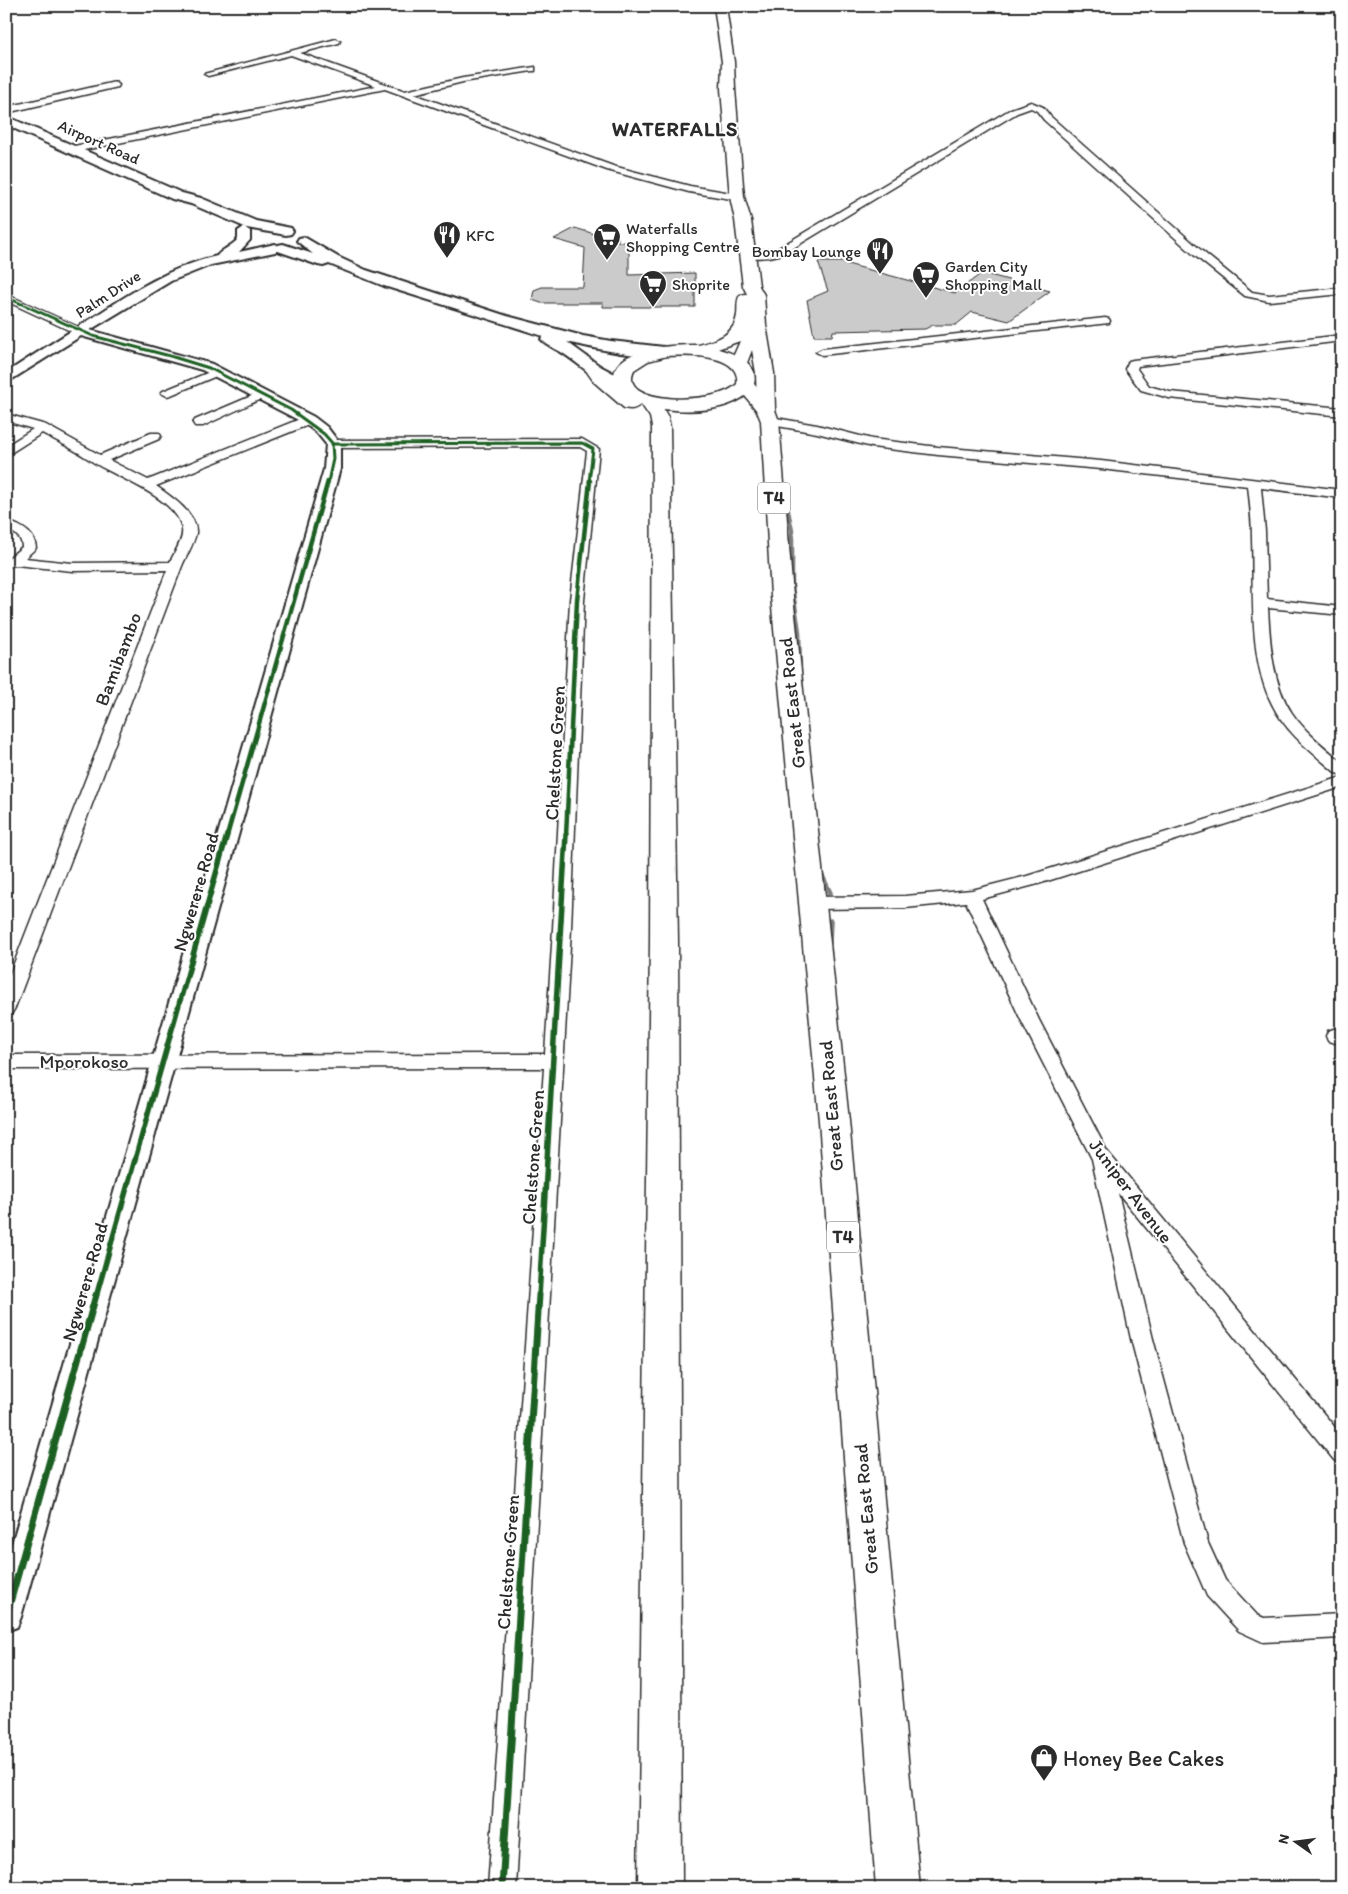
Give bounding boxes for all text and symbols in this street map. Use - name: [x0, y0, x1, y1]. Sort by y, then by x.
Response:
- street label: Airport Road: [55, 116, 143, 169]
- district label: WATERFALLS: [612, 117, 738, 141]
- place label: Waterfalls Shopping Centre: [626, 219, 740, 256]
- restaurant icon: KFC: [432, 220, 462, 259]
- supermarket icon: Waterfalls Shopping Centre: [592, 222, 622, 261]
- place label: KFC: [466, 226, 495, 245]
- restaurant icon: Bombay Lounge: [865, 236, 895, 275]
- place label: Bombay Lounge: [752, 242, 861, 261]
- place label: Garden City Shopping Mall: [945, 257, 1042, 294]
- supermarket icon: Garden City Shopping Mall: [911, 260, 941, 299]
- street label: Palm Drive: [72, 266, 144, 322]
- supermarket icon: Shoprite: [638, 269, 668, 308]
- place label: Shoprite: [672, 275, 730, 294]
- road number: T4: [758, 482, 790, 514]
- street label: Bamibambo: [90, 609, 146, 709]
- street label: Great East Road: [774, 636, 810, 770]
- street label: Chelstone Green: [540, 685, 570, 821]
- street label: Ngwerere Road: [168, 830, 224, 954]
- street label: Great East Road: [814, 1040, 848, 1172]
- street label: Mporokoso: [39, 1050, 129, 1073]
- street label: Chelstone Green: [517, 1088, 549, 1225]
- street label: Juniper Avenue: [1084, 1134, 1178, 1248]
- street label: Ngwerere Road: [57, 1220, 113, 1344]
- road number: T4: [827, 1222, 859, 1252]
- street label: Great East Road: [849, 1443, 883, 1575]
- street label: Chelstone Green: [492, 1493, 524, 1630]
- shop icon: Honey Bee Cakes: [1029, 1743, 1059, 1782]
- place label: Honey Bee Cakes: [1063, 1745, 1224, 1772]
- north arrow: [1270, 1816, 1320, 1866]
- text: N: [1274, 1832, 1293, 1846]

